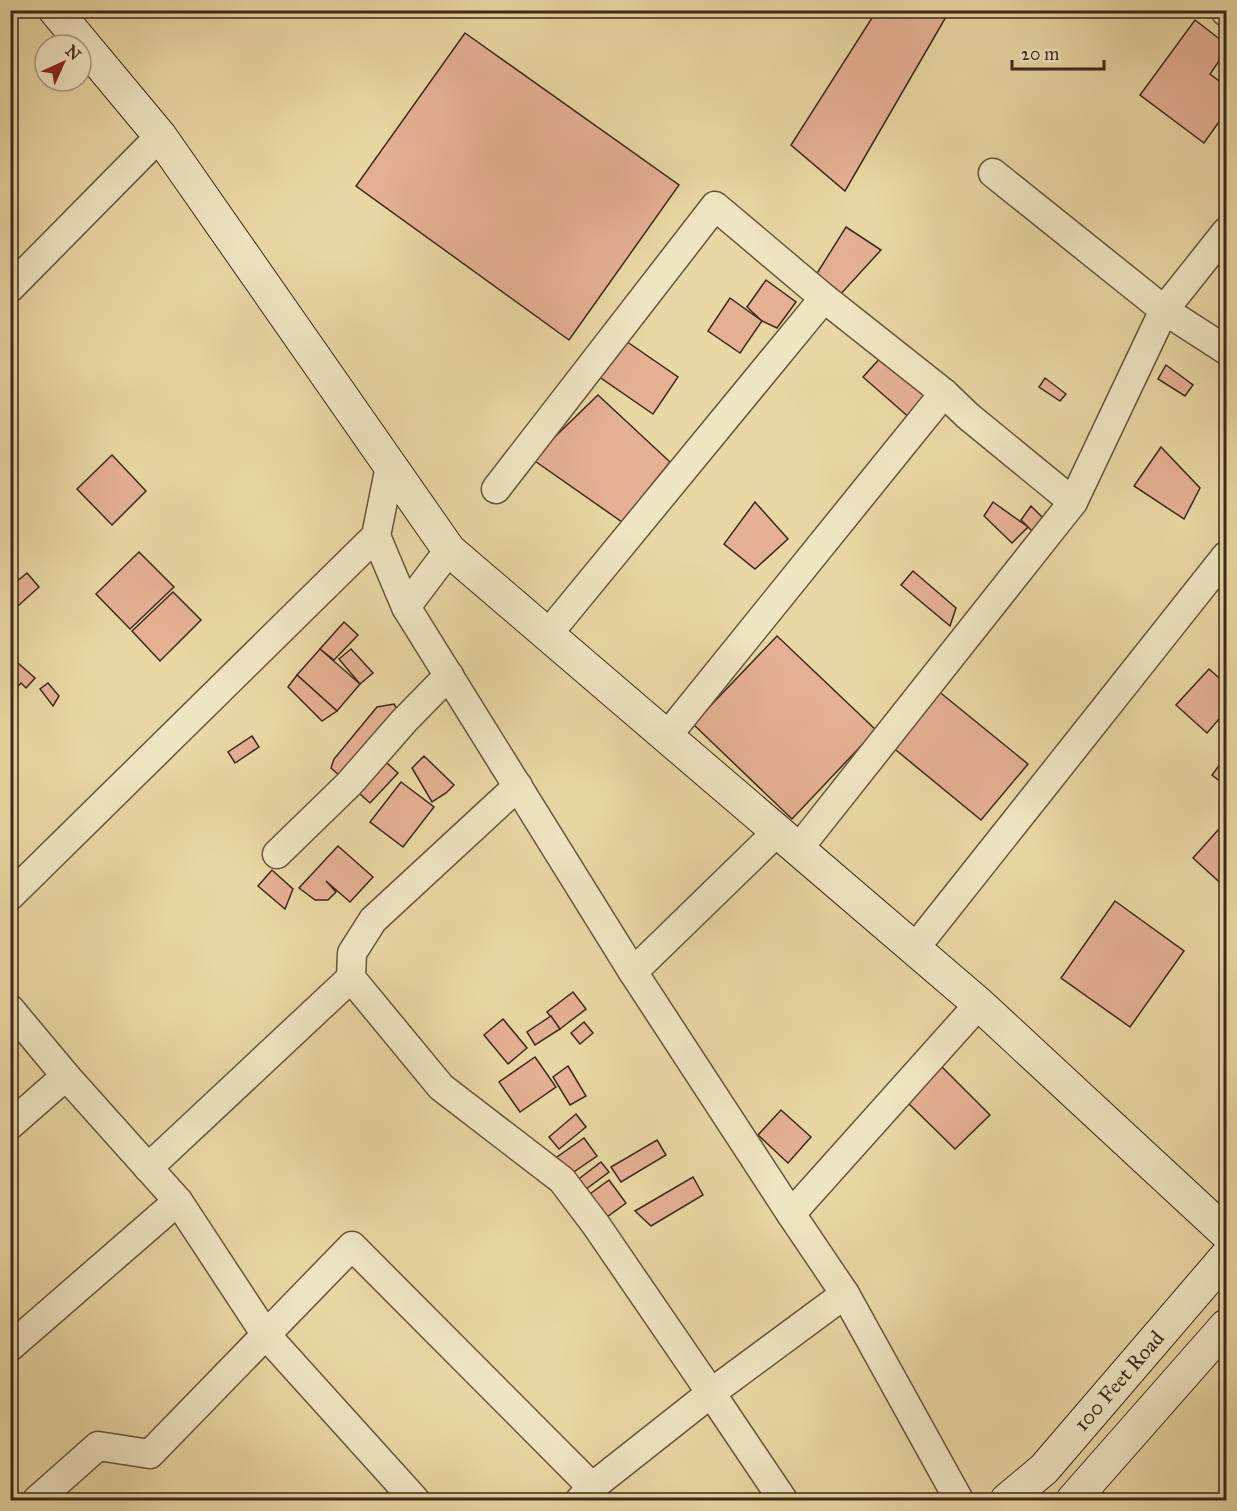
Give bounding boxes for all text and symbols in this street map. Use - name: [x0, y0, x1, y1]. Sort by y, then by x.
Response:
- north arrow: [33, 33, 93, 93]
- scale bar: [1012, 33, 1104, 71]
- text: N: [62, 41, 85, 65]
- text: 20 m: [1021, 43, 1059, 65]
- street label: 100 Feet Road: [1068, 1325, 1170, 1437]

